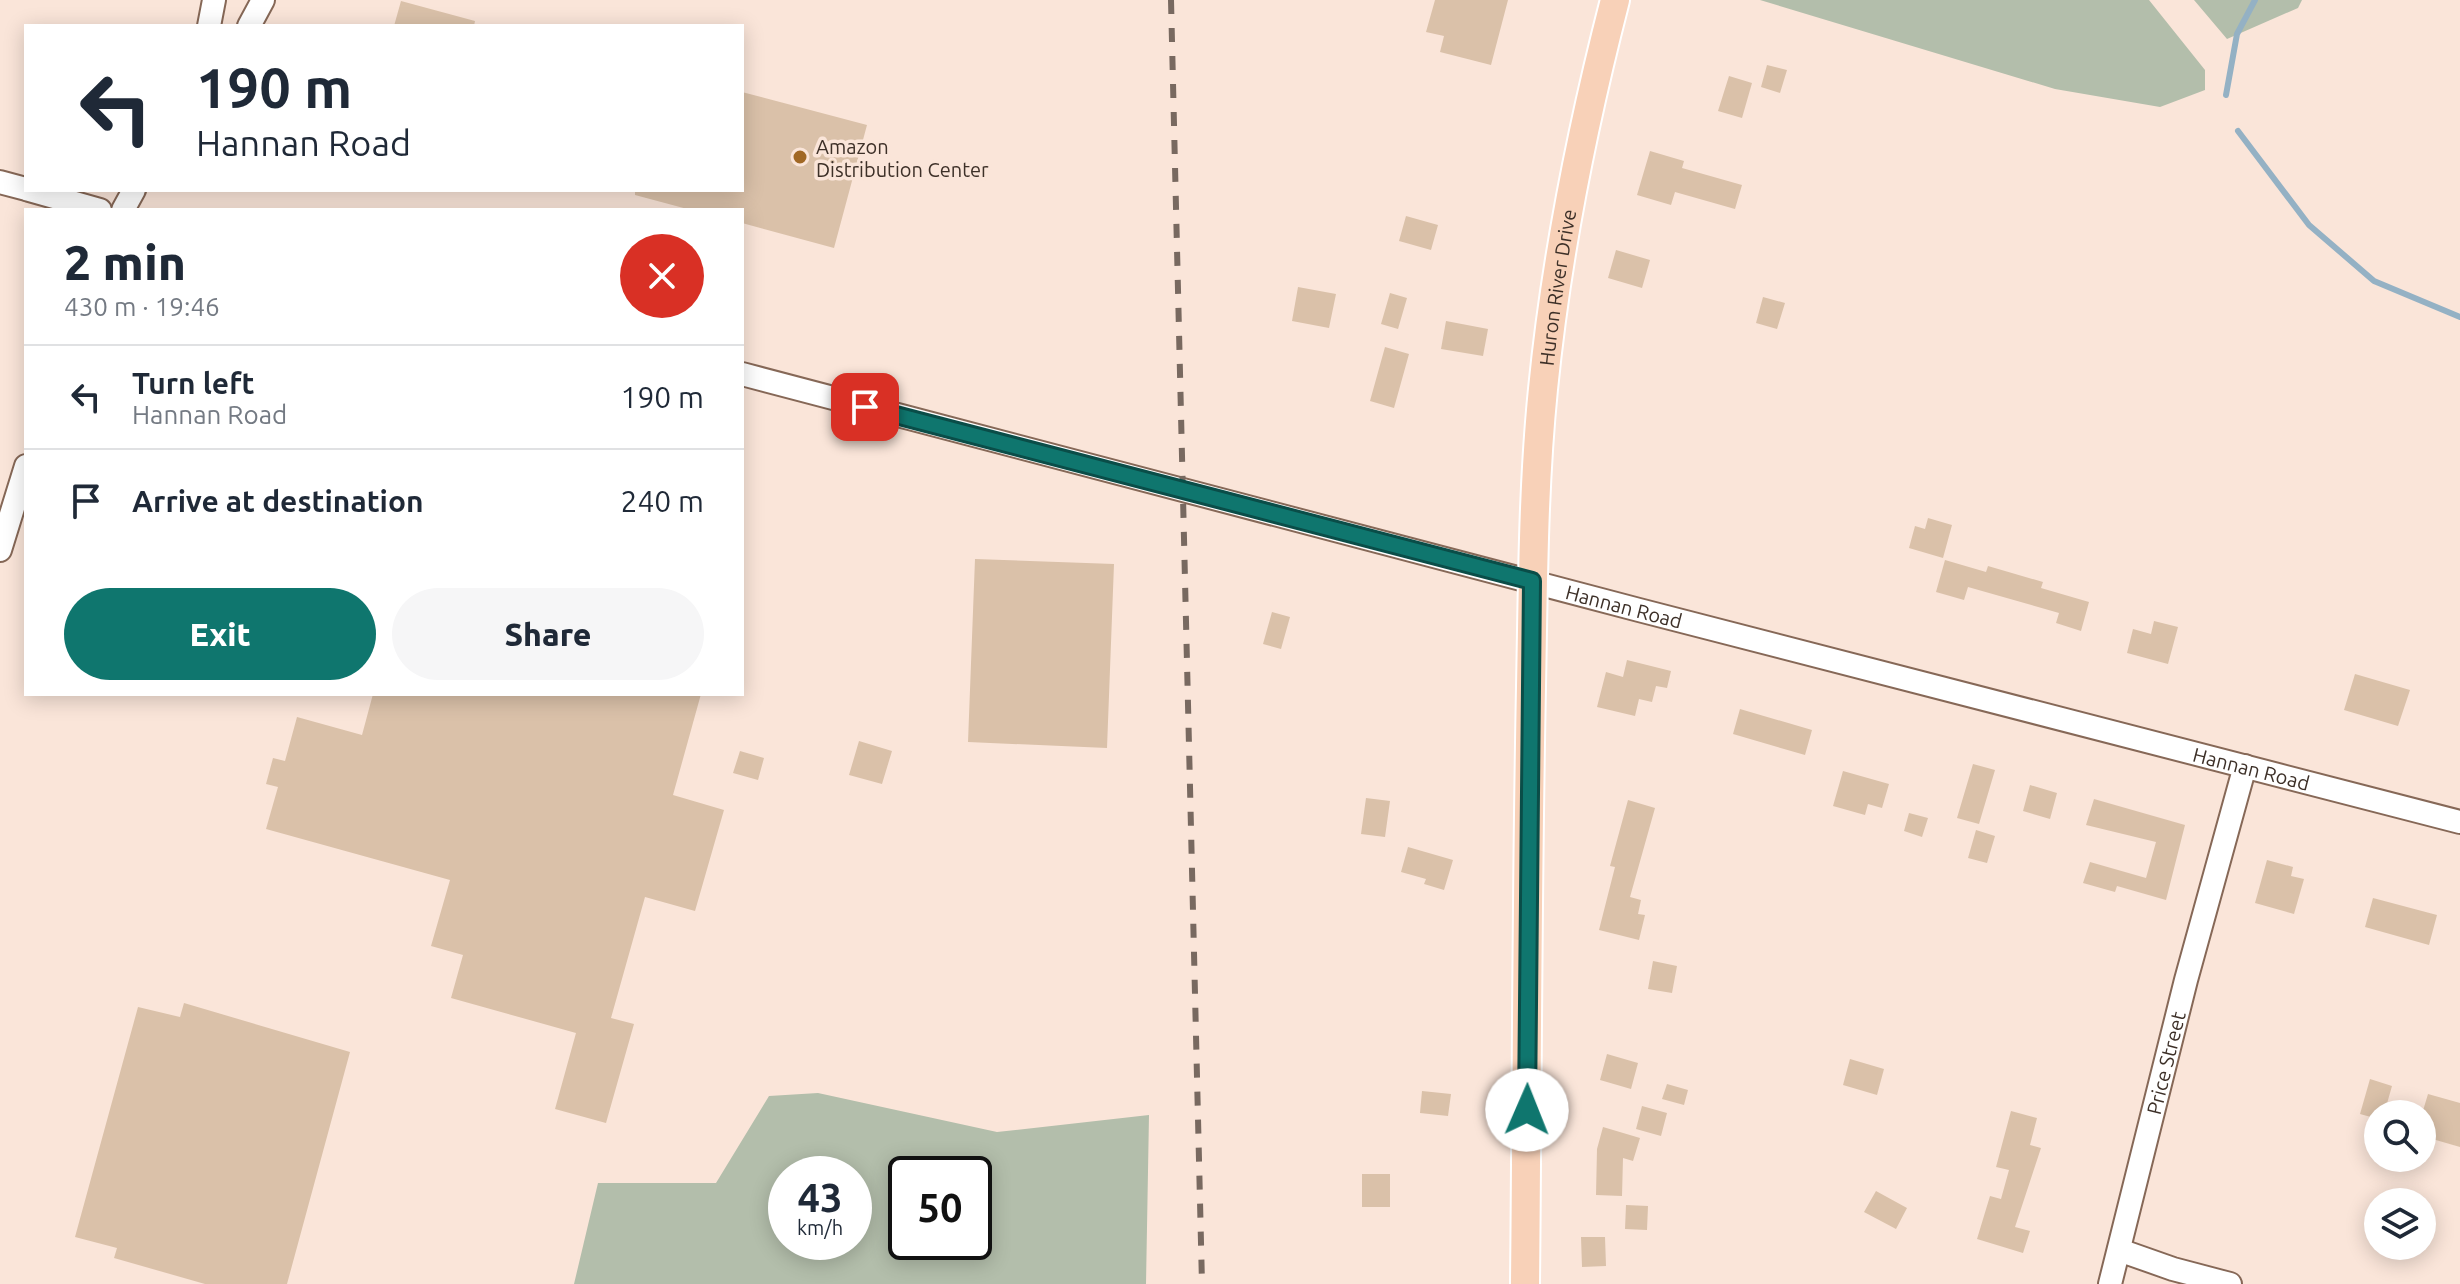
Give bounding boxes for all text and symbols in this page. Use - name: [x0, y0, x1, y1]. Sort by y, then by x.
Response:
- icon: left: [64, 56, 168, 160]
- text: 190 m: [196, 56, 352, 119]
- text: Hannan Road: [196, 122, 411, 163]
- place label: Amazon Distribution Center: [816, 135, 989, 181]
- marker: Amazon Distribution Center: [791, 148, 809, 166]
- street label: Huron River Drive: [1534, 207, 1580, 367]
- button: close: [620, 234, 704, 318]
- text: 2 min: [64, 235, 186, 289]
- text: 430 m · 19:46: [64, 292, 220, 321]
- text: Turn left: [132, 366, 254, 400]
- pin: [831, 373, 899, 441]
- icon: left: [64, 375, 108, 419]
- text: 190 m: [620, 380, 704, 414]
- icon: arrive: [843, 385, 887, 429]
- text: Hannan Road: [132, 400, 287, 429]
- icon: arrive: [64, 479, 108, 523]
- text: Arrive at destination: [132, 484, 424, 518]
- text: 240 m: [620, 484, 704, 518]
- street label: Hannan Road: [1563, 580, 1685, 632]
- button: Exit: [64, 588, 376, 680]
- button: Share: [392, 588, 704, 680]
- street label: Hannan Road: [2191, 742, 2312, 794]
- street label: Price Street: [2141, 1009, 2189, 1117]
- position arrow: [1485, 1068, 1569, 1152]
- map controls: [2364, 1100, 2436, 1260]
- button: search: [2364, 1100, 2436, 1172]
- speed limit sign: 50: [888, 1156, 992, 1260]
- text: 43: [797, 1175, 843, 1220]
- button: layers: [2364, 1188, 2436, 1260]
- text: km/h: [797, 1216, 843, 1239]

